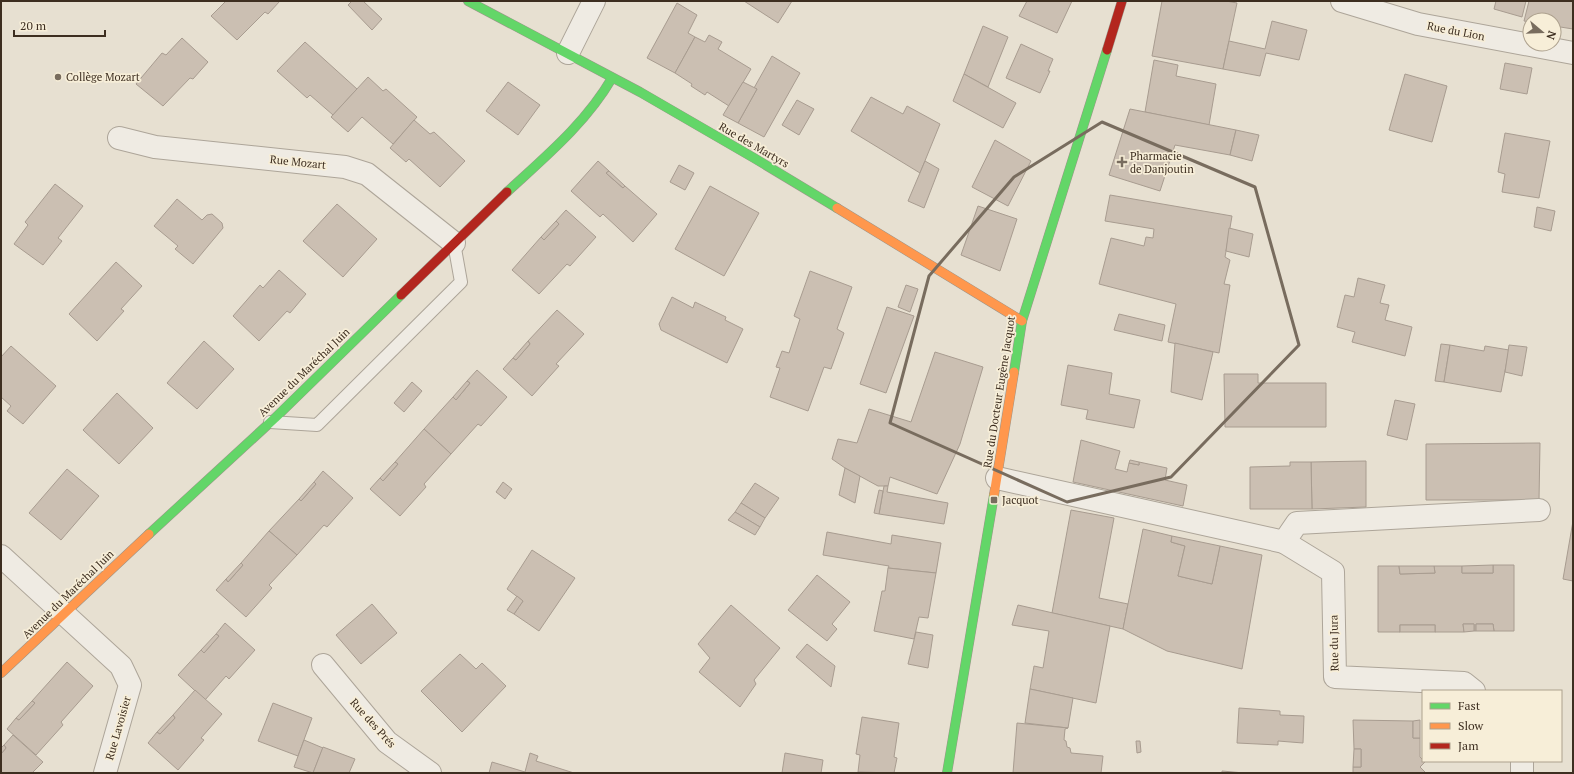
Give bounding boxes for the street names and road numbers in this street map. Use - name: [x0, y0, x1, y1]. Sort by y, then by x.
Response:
- street label: Rue du Lion: [1426, 19, 1487, 44]
- street label: Rue des Martyrs: [716, 119, 792, 171]
- street label: Rue Mozart: [269, 152, 327, 172]
- street label: Rue du Docteur Eugène Jacquot: [980, 315, 1018, 469]
- street label: Avenue du Maréchal Juin: [255, 324, 353, 419]
- street label: Avenue du Maréchal Juin: [19, 546, 117, 641]
- street label: Rue du Jura: [1327, 614, 1341, 671]
- street label: Rue Lavoisier: [102, 694, 134, 762]
- street label: Rue des Prés: [347, 695, 399, 751]

